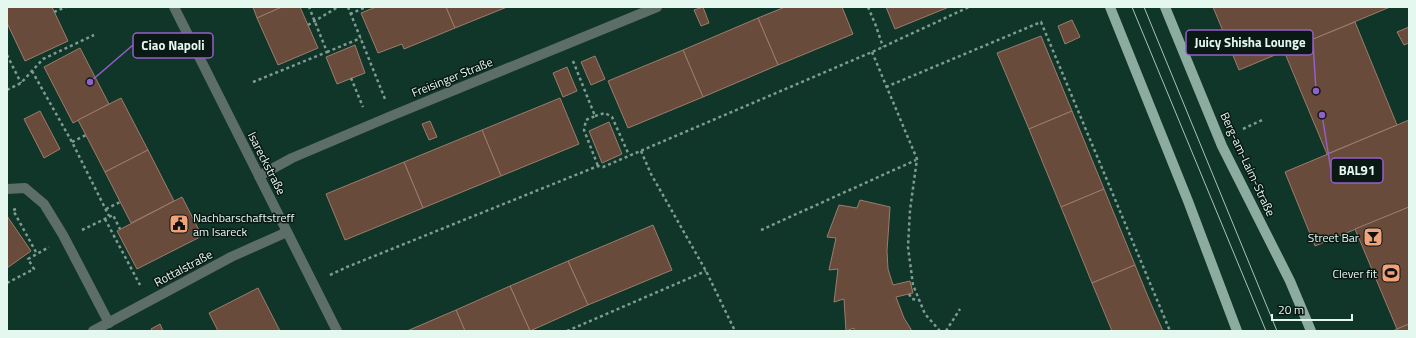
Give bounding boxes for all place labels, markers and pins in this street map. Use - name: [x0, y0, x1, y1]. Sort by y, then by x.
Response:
- callout: Juicy Shisha Lounge: [1186, 30, 1313, 55]
- callout: Ciao Napoli: [133, 33, 213, 58]
- callout: BAL91: [1331, 158, 1383, 183]
- place label: Nachbarschaftstreff am Isareck: [193, 208, 295, 241]
- public building icon: Nachbarschaftstreff am Isareck: [168, 213, 190, 235]
- bar icon: Street Bar: [1362, 226, 1384, 248]
- place label: Street Bar: [1308, 228, 1359, 247]
- sports icon: Clever fit: [1380, 262, 1402, 284]
- place label: Clever fit: [1332, 264, 1378, 283]

